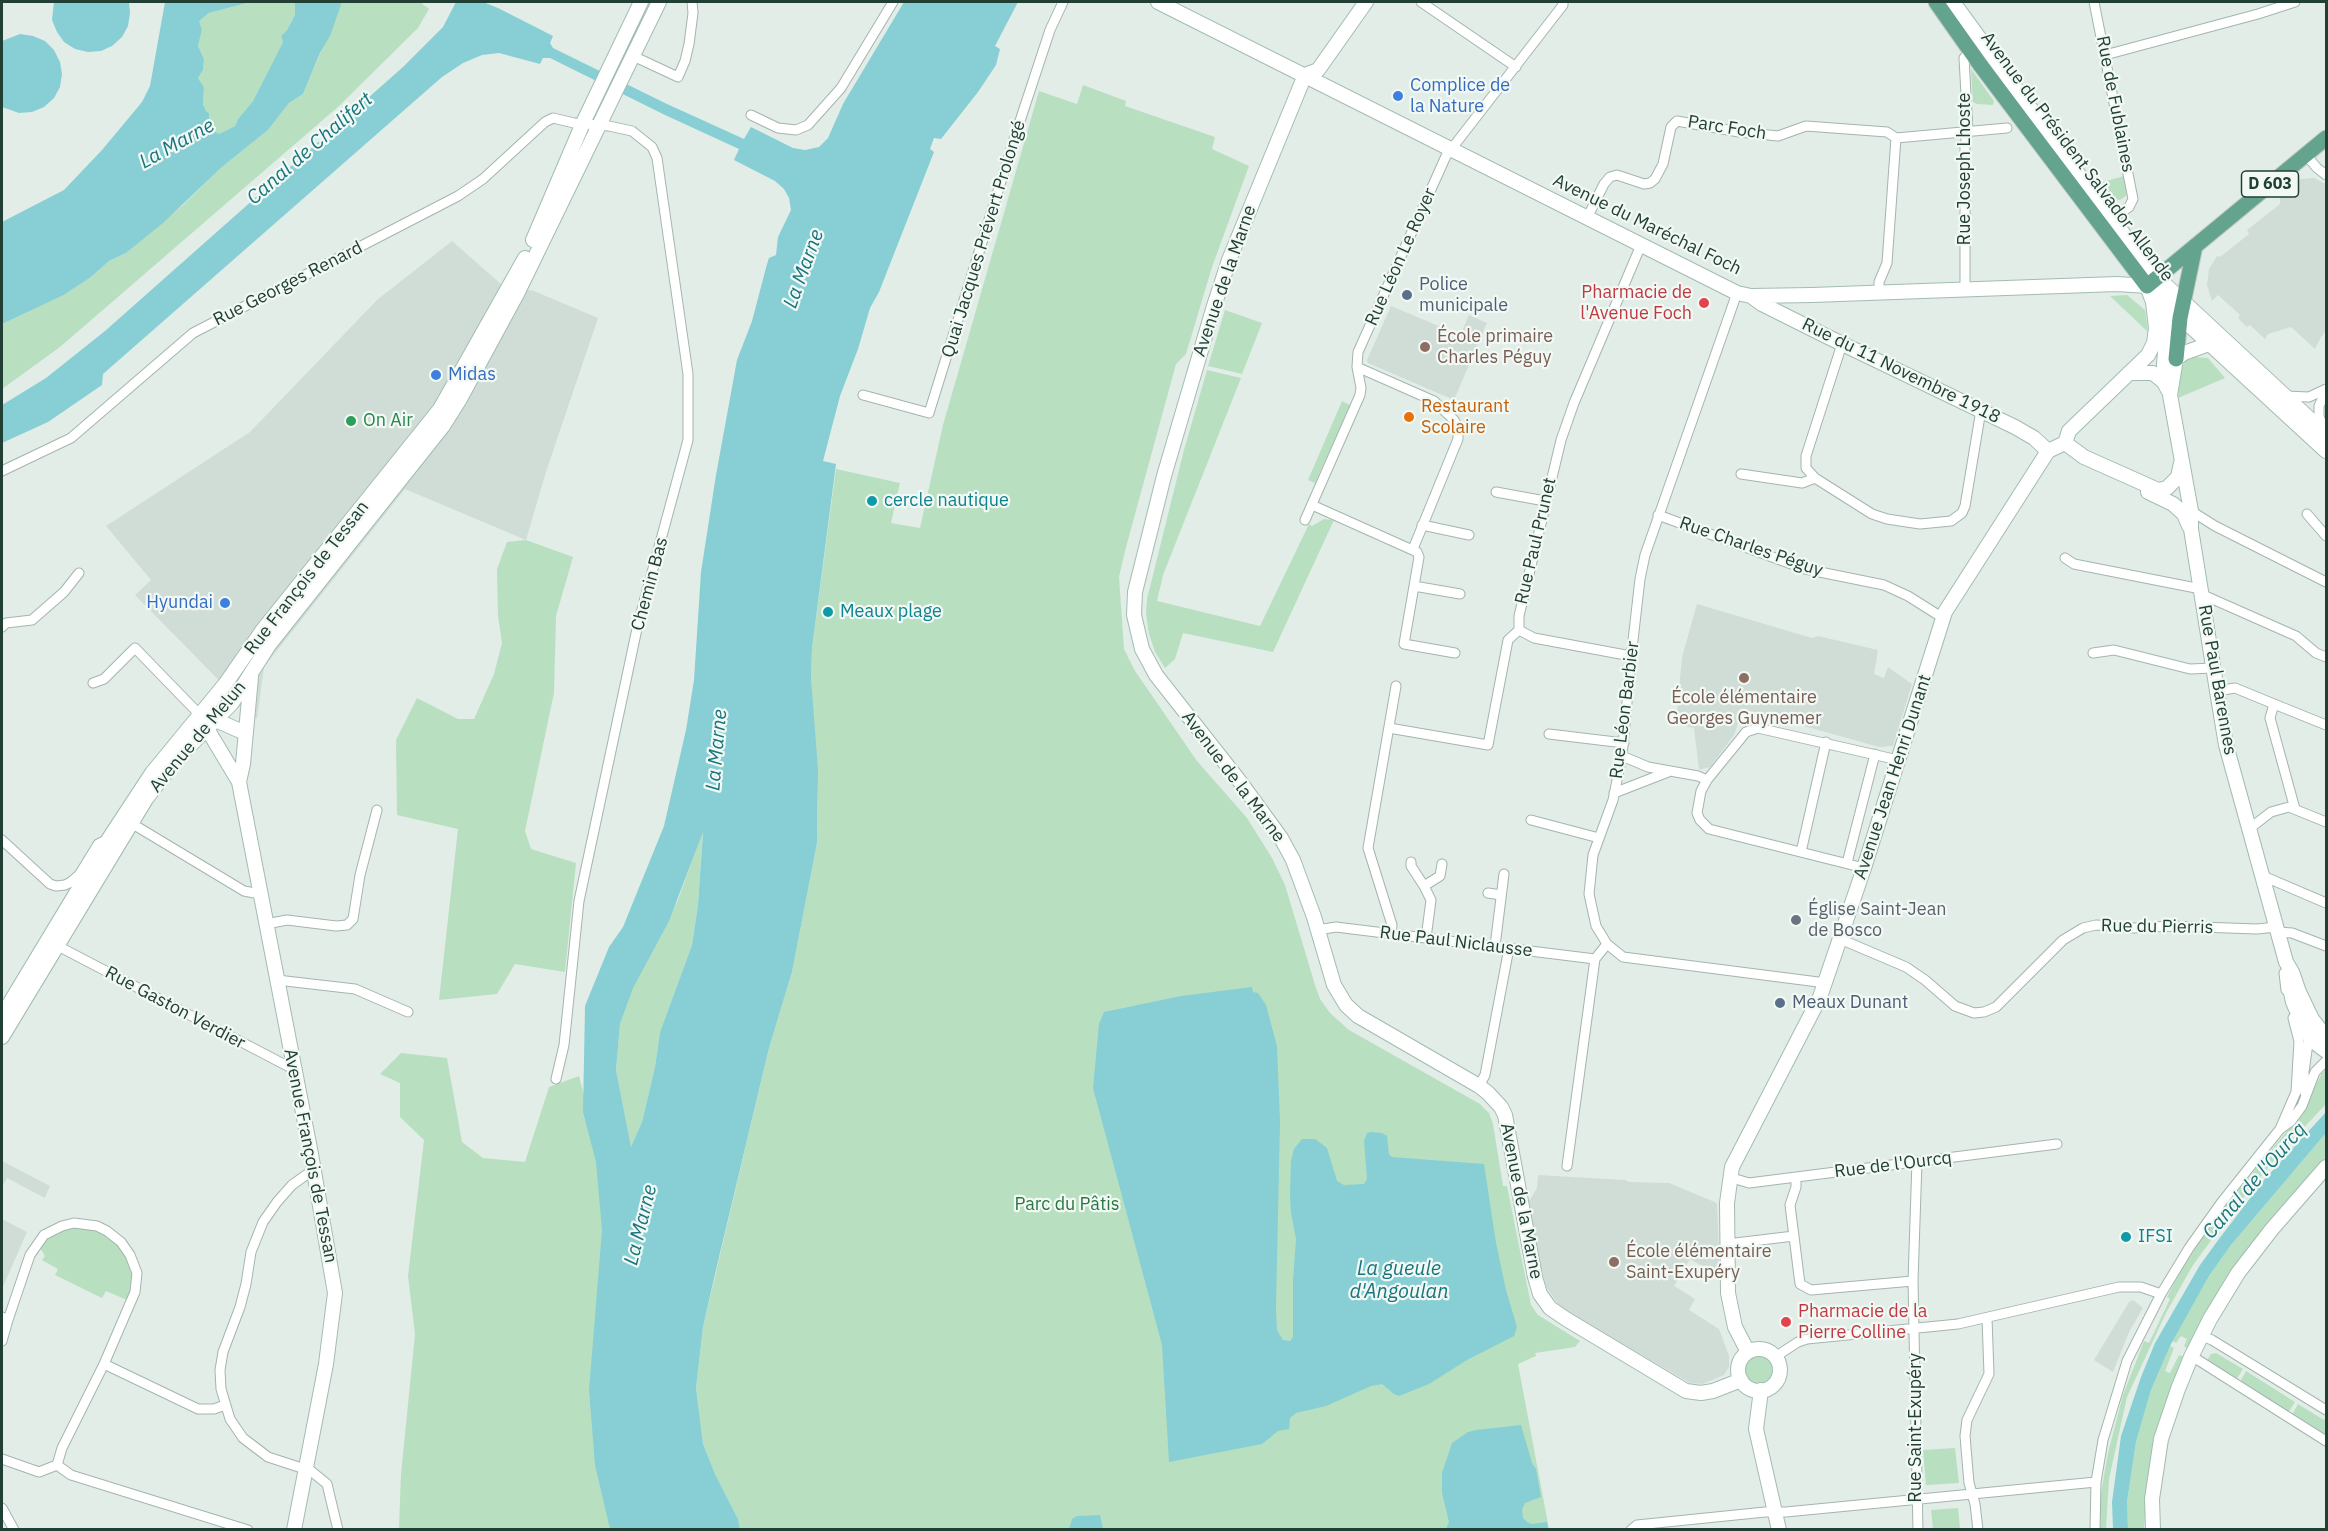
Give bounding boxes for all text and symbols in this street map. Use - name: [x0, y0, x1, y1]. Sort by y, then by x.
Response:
- street label: Avenue du Président Salvador Allende: [1976, 28, 2178, 286]
- street label: Rue de Fublaines: [2091, 34, 2139, 174]
- place label: Complice de la Nature: [1410, 75, 1510, 118]
- water label: Canal de Chalifert: [242, 88, 378, 210]
- marker: Complice de la Nature: [1391, 89, 1405, 103]
- street label: Rue Joseph Lhoste: [1954, 93, 1976, 245]
- street label: Parc Foch: [1686, 111, 1768, 145]
- water label: La Marne: [135, 114, 219, 174]
- street label: Quai Jacques Prévert Prolongé: [938, 118, 1030, 360]
- street label: Avenue du Maréchal Foch: [1549, 170, 1745, 280]
- road number: D 603: [2242, 171, 2298, 197]
- street label: Rue Léon Le Royer: [1361, 185, 1441, 329]
- street label: Avenue de la Marne: [1189, 202, 1261, 360]
- water label: La Marne: [779, 226, 829, 312]
- street label: Rue Georges Renard: [210, 237, 366, 331]
- place label: Police municipale: [1419, 274, 1508, 316]
- place label: Pharmacie de l'Avenue Foch: [1580, 282, 1692, 324]
- marker: Police municipale: [1400, 288, 1414, 302]
- marker: Pharmacie de l'Avenue Foch: [1697, 296, 1711, 310]
- street label: Rue du 11 Novembre 1918: [1798, 314, 2004, 428]
- place label: École primaire Charles Péguy: [1437, 326, 1553, 368]
- marker: École primaire Charles Péguy: [1418, 340, 1432, 354]
- place label: Midas: [448, 364, 496, 386]
- marker: Midas: [429, 368, 443, 382]
- place label: Restaurant Scolaire: [1421, 396, 1510, 438]
- place label: On Air: [363, 410, 413, 432]
- marker: Restaurant Scolaire: [1402, 410, 1416, 424]
- marker: On Air: [344, 414, 358, 428]
- street label: Rue Paul Prunet: [1511, 475, 1561, 607]
- place label: cercle nautique: [884, 490, 1009, 512]
- marker: cercle nautique: [865, 494, 879, 508]
- street label: Rue François de Tessan: [240, 497, 374, 659]
- street label: Rue Charles Péguy: [1676, 512, 1826, 582]
- street label: Chemin Bas: [627, 535, 673, 633]
- place label: Hyundai: [146, 592, 213, 614]
- marker: Hyundai: [218, 596, 232, 610]
- place label: Meaux plage: [840, 601, 942, 623]
- street label: Rue Paul Barennes: [2193, 603, 2241, 757]
- marker: Meaux plage: [821, 605, 835, 619]
- street label: Rue Léon Barbier: [1606, 640, 1644, 780]
- marker: École élémentaire Georges Guynemer: [1737, 671, 1751, 685]
- street label: Avenue Jean Henri Dunant: [1850, 672, 1936, 882]
- street label: Avenue de Melun: [145, 677, 251, 797]
- place label: École élémentaire Georges Guynemer: [1667, 687, 1821, 730]
- street label: Avenue de la Marne: [1177, 707, 1289, 847]
- water label: La Marne: [701, 708, 733, 792]
- place label: Église Saint-Jean de Bosco: [1808, 899, 1946, 942]
- marker: Église Saint-Jean de Bosco: [1789, 913, 1803, 927]
- street label: Rue du Pierris: [2101, 915, 2213, 939]
- street label: Rue Paul Niclausse: [1378, 922, 1534, 962]
- street label: Rue Gaston Verdier: [101, 962, 249, 1054]
- place label: Meaux Dunant: [1792, 992, 1908, 1014]
- marker: Meaux Dunant: [1773, 996, 1787, 1010]
- street label: Avenue François de Tessan: [279, 1047, 341, 1265]
- water label: Canal de l'Ourcq: [2198, 1118, 2312, 1244]
- street label: Avenue de la Marne: [1495, 1121, 1547, 1281]
- street label: Rue de l'Ourcq: [1833, 1147, 1953, 1183]
- water label: La Marne: [619, 1182, 663, 1268]
- park label: Parc du Pâtis: [1015, 1194, 1119, 1216]
- place label: IFSI: [2138, 1226, 2173, 1248]
- marker: IFSI: [2119, 1230, 2133, 1244]
- place label: École élémentaire Saint-Exupéry: [1626, 1241, 1772, 1284]
- marker: École élémentaire Saint-Exupéry: [1607, 1255, 1621, 1269]
- water label: La gueule d'Angoulan: [1349, 1257, 1449, 1304]
- place label: Pharmacie de la Pierre Colline: [1798, 1301, 1927, 1344]
- marker: Pharmacie de la Pierre Colline: [1779, 1315, 1793, 1329]
- street label: Rue Saint-Exupéry: [1905, 1353, 1927, 1503]

